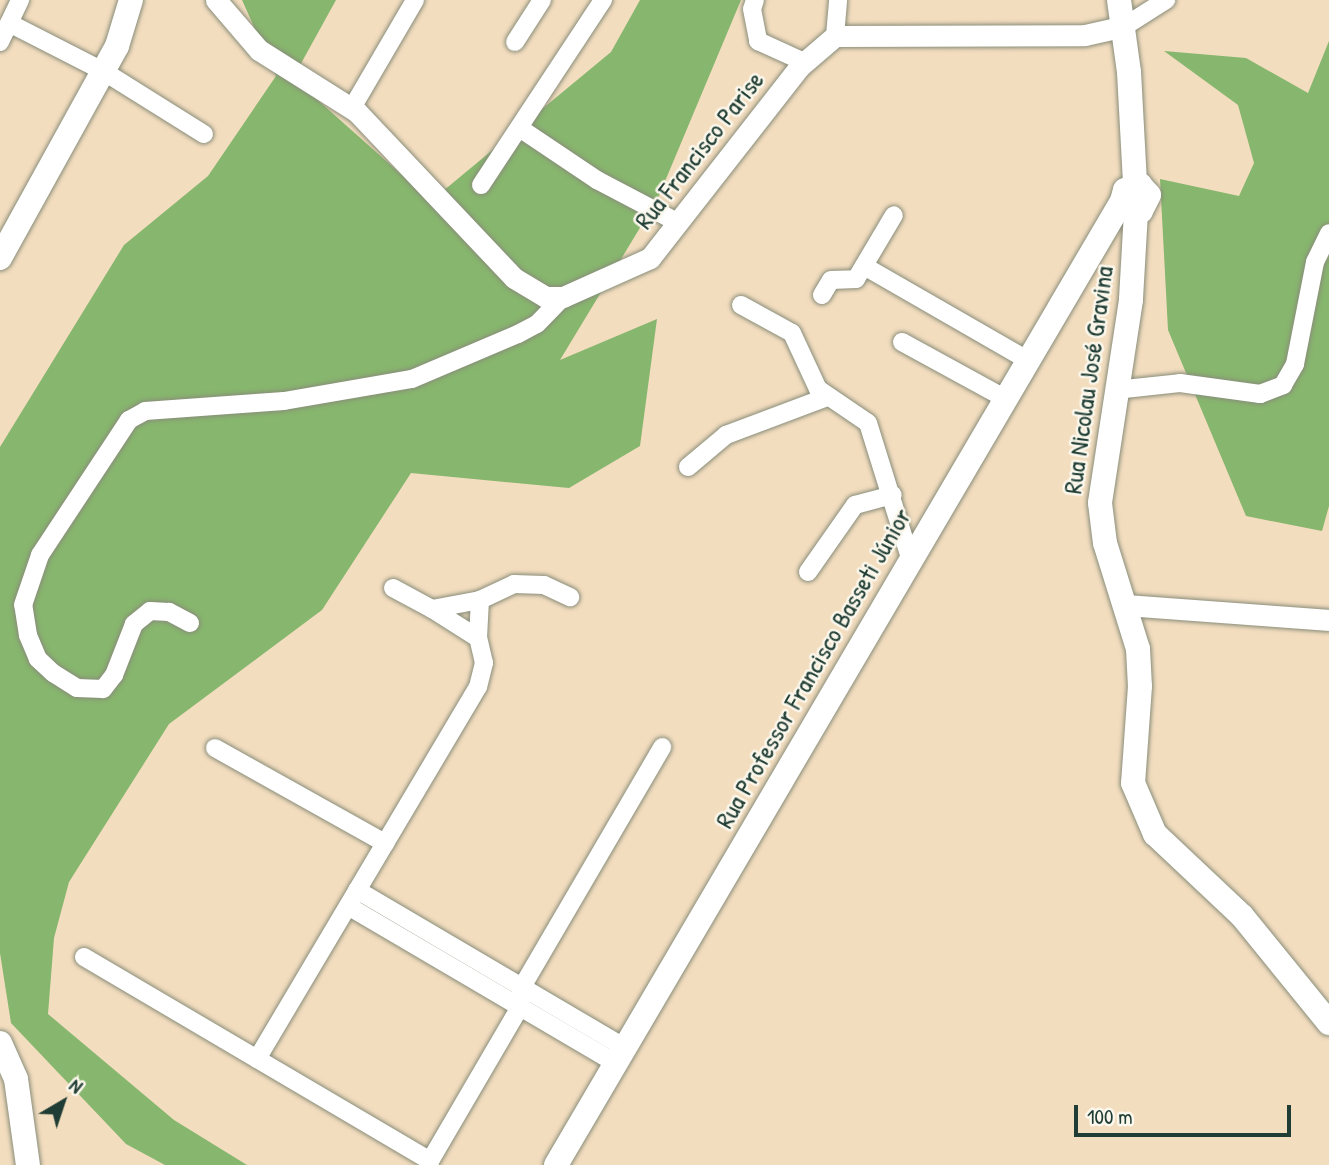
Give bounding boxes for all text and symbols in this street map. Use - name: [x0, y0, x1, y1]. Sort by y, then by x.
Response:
- street label: Rua Francisco Parise: [628, 65, 770, 235]
- street label: Rua Nicolau José Gravina: [1057, 264, 1119, 496]
- street label: Rua Professor Francisco Basseti Júnior: [708, 502, 918, 834]
- north arrow: [28, 1067, 98, 1137]
- text: N: [64, 1072, 88, 1099]
- scale bar: [1077, 1092, 1294, 1136]
- text: 100 m: [1087, 1102, 1133, 1131]

